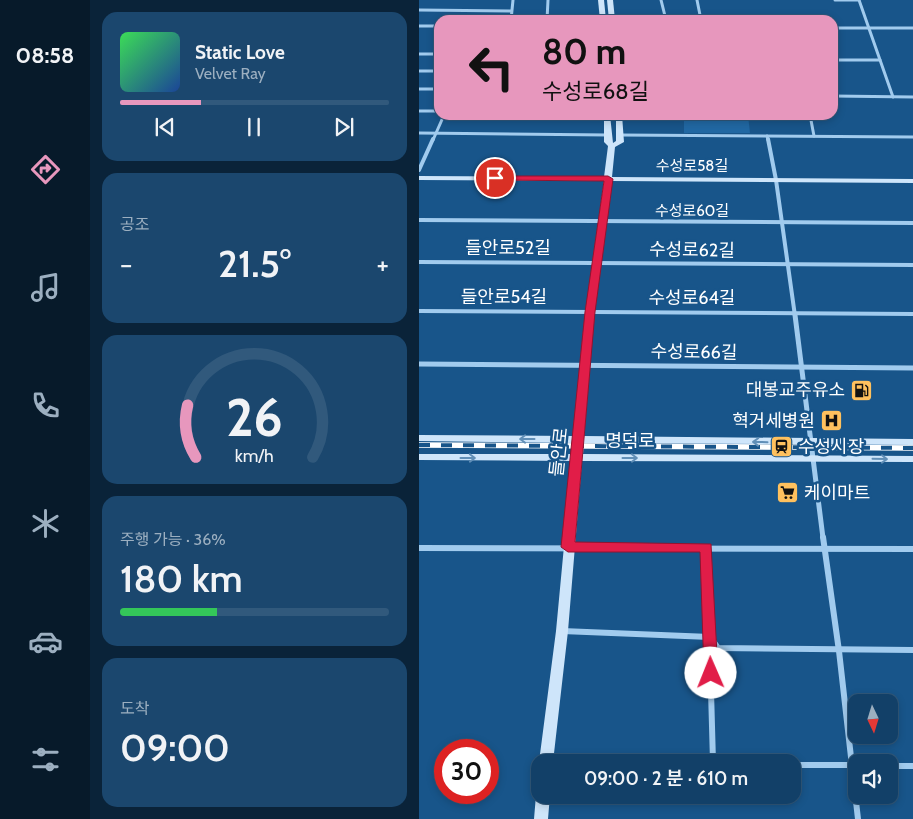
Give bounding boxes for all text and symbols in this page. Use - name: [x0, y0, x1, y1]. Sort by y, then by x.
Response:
- text: 80 m: [542, 30, 626, 73]
- icon: left: [459, 35, 524, 100]
- text: Static Love: [195, 41, 285, 64]
- text: 08:58: [16, 42, 74, 69]
- text: Velvet Ray: [195, 64, 266, 83]
- text: 수성로68길: [542, 78, 649, 105]
- icon: previous: [151, 113, 179, 141]
- icon: pause: [240, 113, 268, 141]
- icon: next: [330, 113, 358, 141]
- icon: directions: [28, 152, 63, 187]
- pin: [474, 157, 516, 199]
- street label: 수성로58길: [656, 157, 728, 175]
- icon: arrive: [481, 164, 509, 192]
- street label: 수성로60길: [655, 202, 729, 220]
- text: 공조: [120, 215, 149, 234]
- street label: 들안로52길: [465, 237, 551, 259]
- street label: 수성로62길: [649, 238, 735, 262]
- text: 21.5°: [218, 240, 291, 287]
- text: −: [120, 247, 132, 281]
- text: +: [377, 247, 389, 281]
- icon: music: [28, 270, 63, 305]
- street label: 들안로54길: [461, 286, 547, 308]
- street label: 수성로64길: [649, 287, 735, 309]
- street label: 수성로66길: [650, 340, 738, 364]
- fuel station icon: 대봉교주유소: [849, 378, 873, 402]
- place label: 대봉교주유소: [746, 379, 845, 401]
- text: 26: [226, 386, 283, 449]
- icon: phone: [28, 388, 63, 423]
- hospital icon: 혁거세병원: [819, 409, 843, 433]
- place label: 혁거세병원: [732, 410, 815, 432]
- street label: 들안로: [545, 426, 573, 478]
- street label: 명덕로: [605, 430, 655, 452]
- one-way arrow: [519, 434, 536, 444]
- station icon: 수성시장: [770, 435, 794, 459]
- place label: 수성시장: [798, 436, 864, 458]
- one-way arrow: [752, 437, 768, 447]
- text: km/h: [235, 445, 274, 466]
- one-way arrow: [459, 453, 475, 462]
- one-way arrow: [622, 453, 638, 463]
- one-way arrow: [872, 454, 888, 463]
- supermarket icon: 케이마트: [776, 481, 800, 505]
- place label: 케이마트: [804, 482, 870, 504]
- icon: climate: [28, 506, 63, 541]
- text: 주행 가능 · 36%: [120, 530, 226, 549]
- text: 180 km: [120, 555, 243, 602]
- icon: car: [28, 624, 63, 659]
- position arrow: [684, 646, 736, 698]
- north arrow: [848, 694, 898, 744]
- map controls: [848, 694, 898, 804]
- text: 도착: [120, 699, 149, 718]
- text: 09:00: [120, 724, 230, 771]
- speed limit sign: 30: [434, 739, 499, 804]
- icon: filters: [28, 742, 63, 777]
- button: sound: [848, 754, 898, 804]
- text: 09:00 · 2 분 · 610 m: [584, 767, 748, 790]

